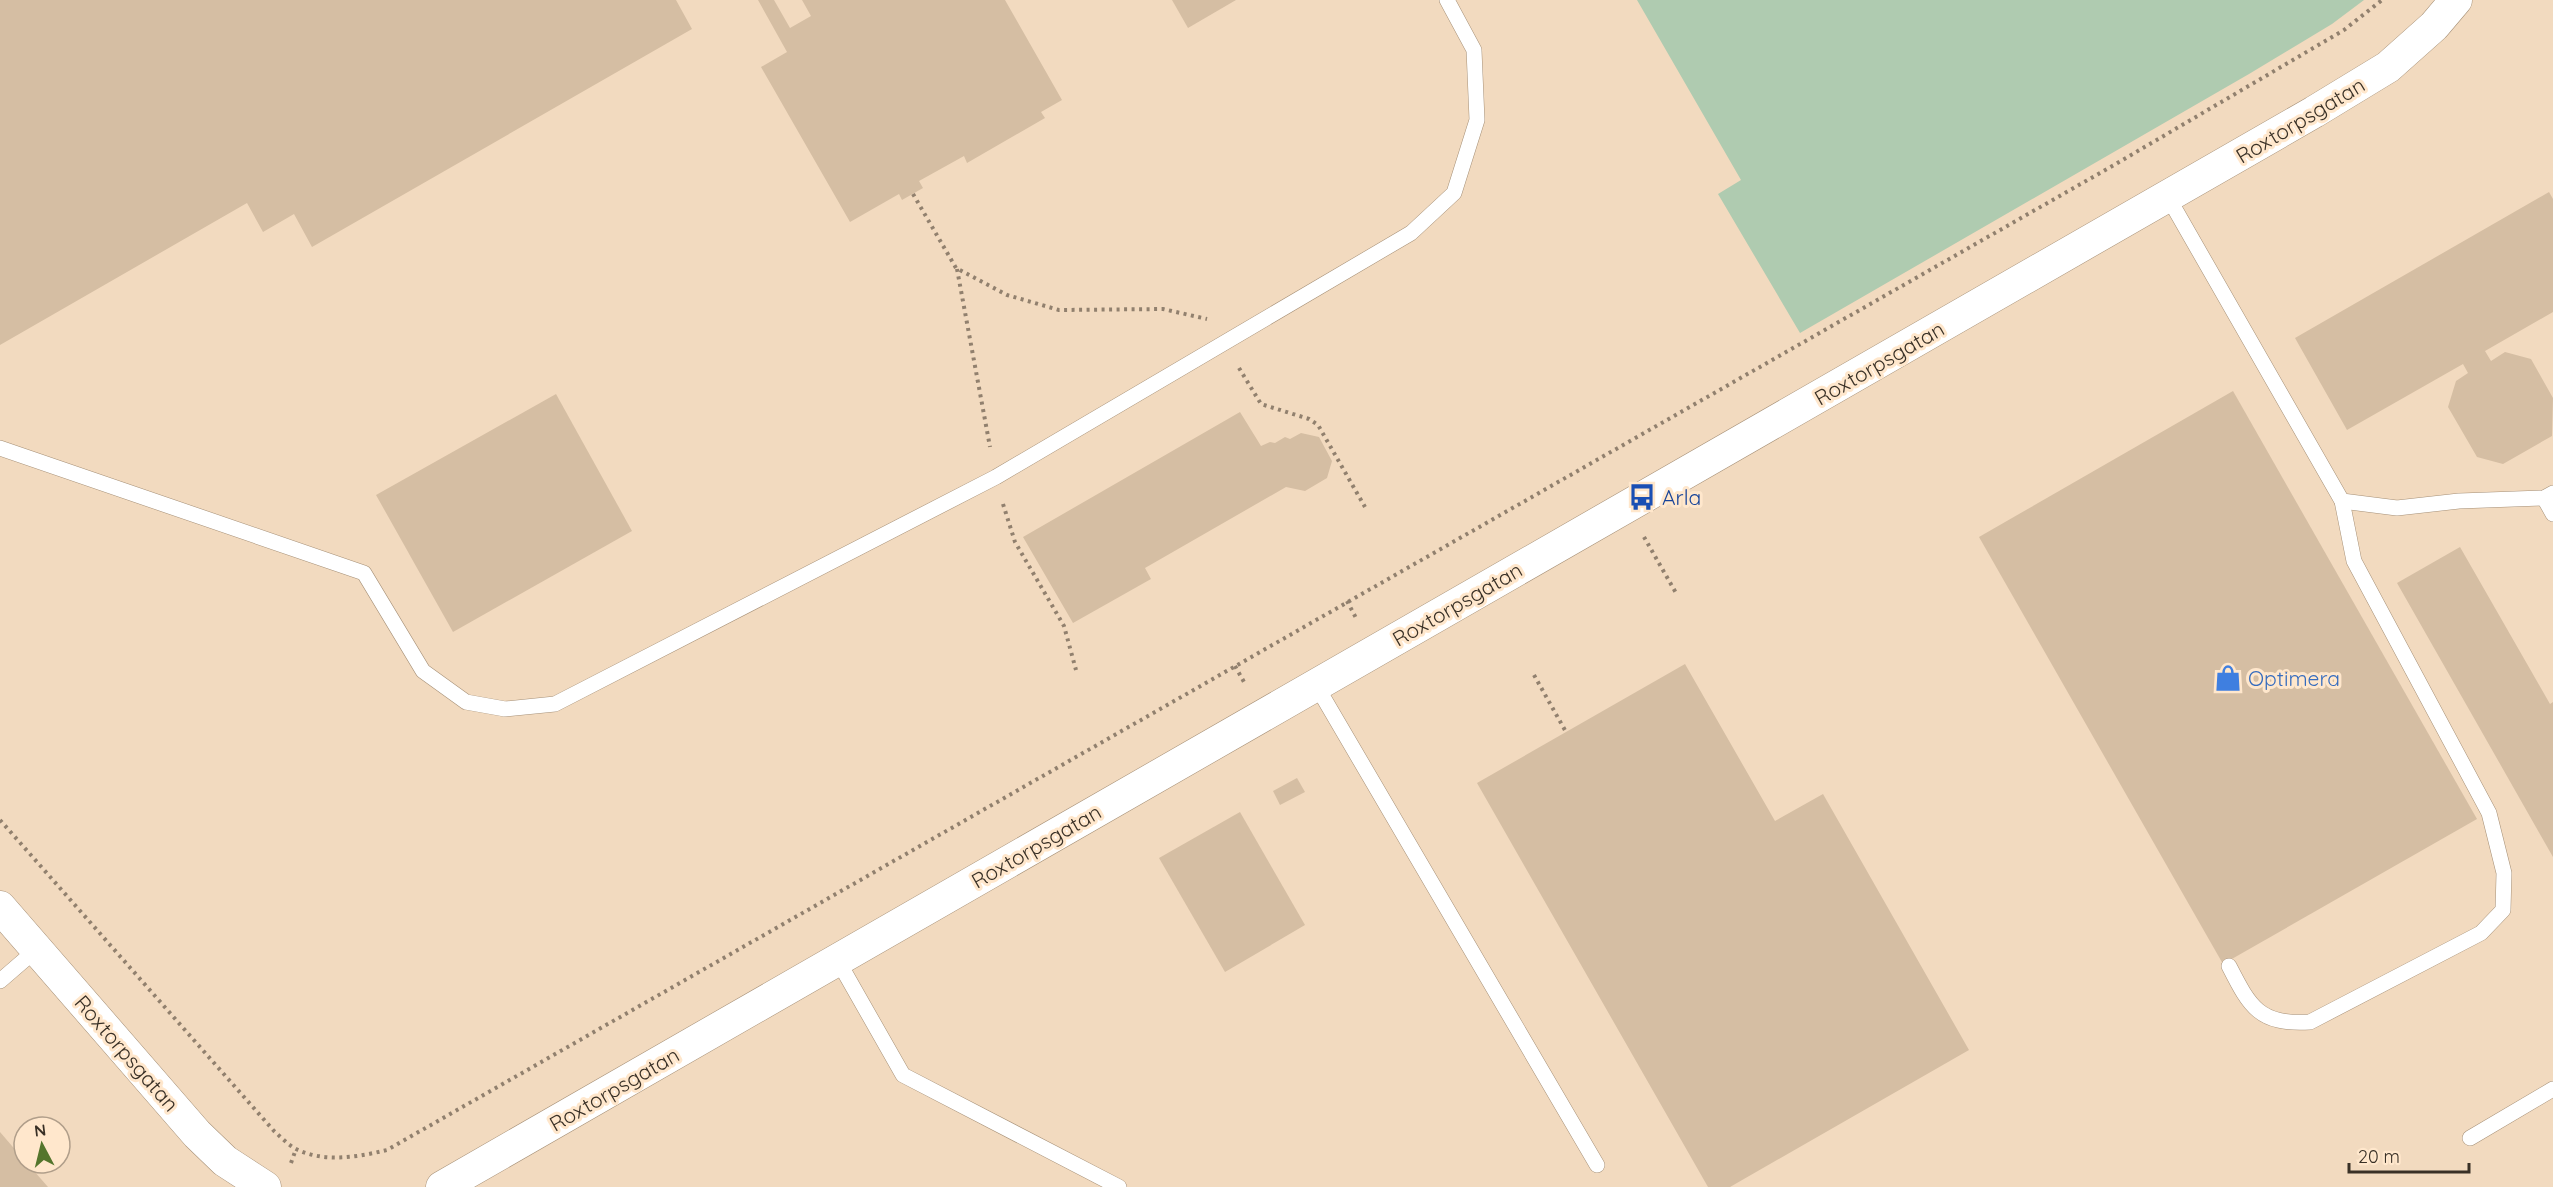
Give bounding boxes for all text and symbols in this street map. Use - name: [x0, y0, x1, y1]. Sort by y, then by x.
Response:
- street label: Roxtorpsgatan: [2231, 71, 2369, 169]
- street label: Roxtorpsgatan: [1809, 315, 1949, 411]
- bus stop icon: Arla: [1627, 482, 1657, 512]
- place label: Arla: [1662, 484, 1701, 510]
- street label: Roxtorpsgatan: [1387, 556, 1527, 652]
- shop icon: Optimera: [2213, 663, 2243, 693]
- place label: Optimera: [2248, 665, 2340, 691]
- street label: Roxtorpsgatan: [966, 798, 1106, 894]
- street label: Roxtorpsgatan: [69, 989, 185, 1117]
- street label: Roxtorpsgatan: [544, 1041, 684, 1137]
- north arrow: [12, 1115, 72, 1175]
- text: N: [33, 1119, 47, 1141]
- scale bar: [2349, 1136, 2469, 1174]
- text: 20 m: [2358, 1145, 2400, 1168]

